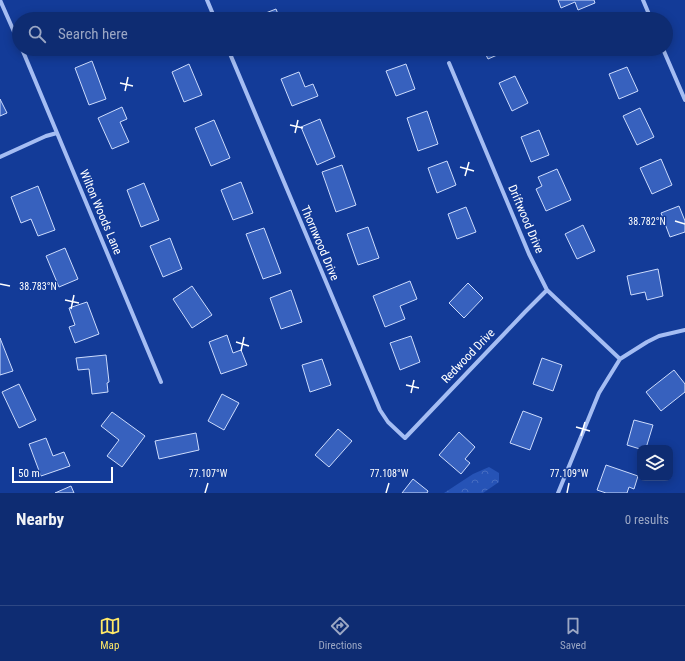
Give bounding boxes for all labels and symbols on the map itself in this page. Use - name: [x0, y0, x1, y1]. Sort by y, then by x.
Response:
- street label: Wilton Woods Lane: [77, 167, 125, 257]
- street label: Driftwood Drive: [505, 183, 547, 256]
- street label: Thornwood Drive: [298, 203, 342, 283]
- text: 38.782°N: [628, 216, 666, 227]
- text: 38.783°N: [19, 281, 57, 292]
- street label: Redwood Drive: [438, 326, 498, 386]
- scale bar: [12, 465, 113, 484]
- text: 77.107°W: [189, 468, 228, 479]
- text: 77.108°W: [370, 468, 409, 479]
- text: 77.109°W: [550, 468, 589, 479]

